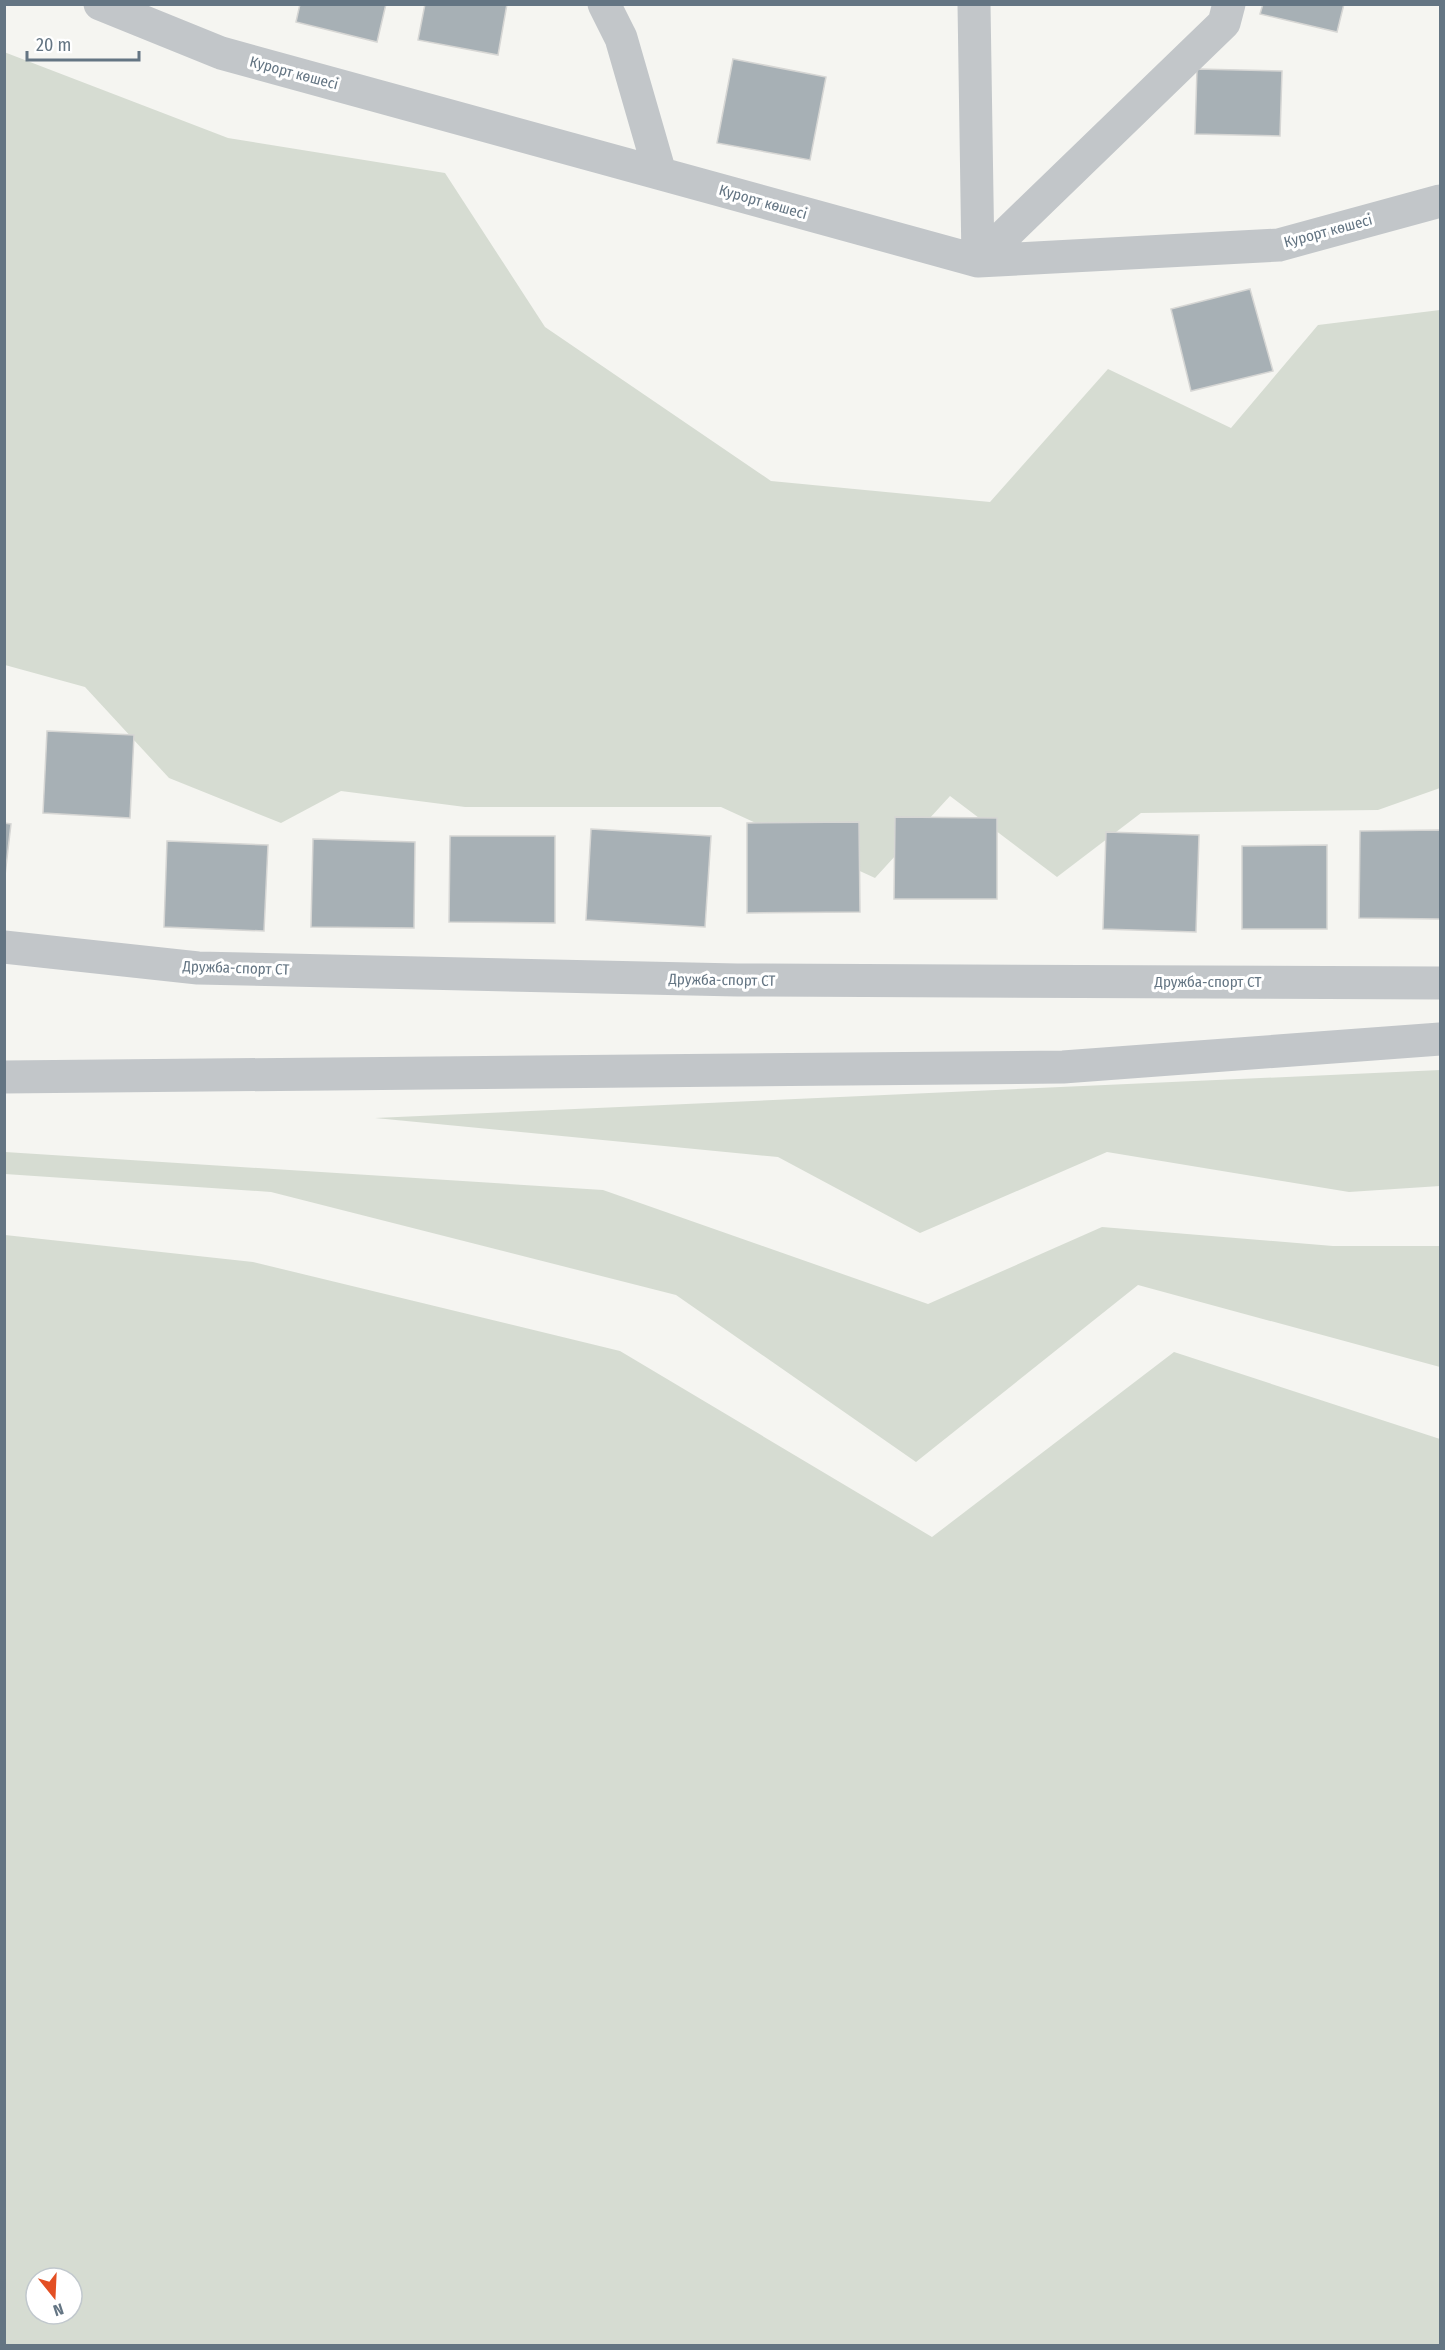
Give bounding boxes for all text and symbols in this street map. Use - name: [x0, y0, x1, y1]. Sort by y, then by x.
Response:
- scale bar: [27, 24, 140, 62]
- text: 20 m: [36, 34, 71, 56]
- street label: Курорт көшесі: [248, 53, 340, 93]
- street label: Курорт көшесі: [717, 181, 809, 223]
- street label: Курорт көшесі: [1282, 211, 1374, 251]
- street label: Дружба-спорт СТ: [181, 957, 290, 979]
- street label: Дружба-спорт СТ: [667, 970, 776, 990]
- street label: Дружба-спорт СТ: [1154, 973, 1261, 991]
- north arrow: [24, 2266, 84, 2326]
- text: N: [51, 2299, 66, 2320]

